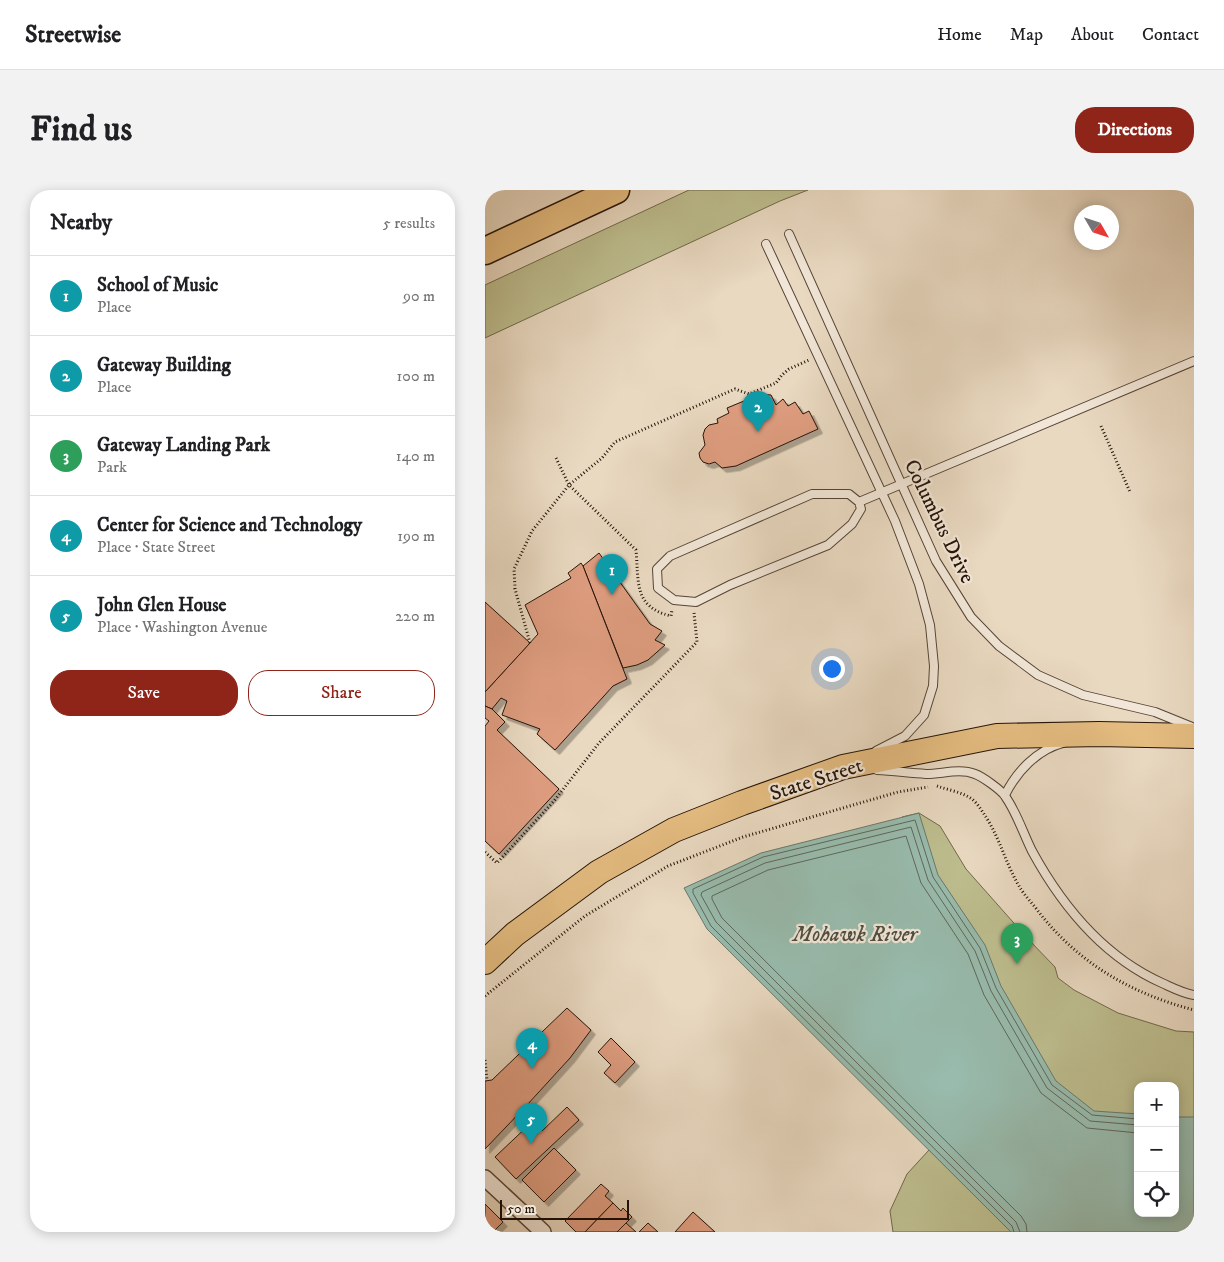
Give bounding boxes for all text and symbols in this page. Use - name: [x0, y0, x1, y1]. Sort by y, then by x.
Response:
- text: Streetwise: [25, 20, 121, 50]
- text: Home: [937, 24, 982, 46]
- text: Map: [1010, 24, 1043, 46]
- text: About: [1071, 24, 1114, 46]
- text: Contact: [1142, 24, 1199, 46]
- button: Directions: [1075, 107, 1194, 153]
- text: Find us: [30, 108, 132, 152]
- north arrow: [1074, 205, 1119, 250]
- text: Nearby: [50, 210, 112, 236]
- text: 5 results: [383, 213, 435, 233]
- text: School of Music: [97, 274, 218, 297]
- text: 1: [63, 286, 69, 306]
- text: 90 m: [403, 286, 435, 306]
- text: Place: [97, 297, 131, 317]
- text: Gateway Building: [97, 354, 231, 377]
- text: 2: [62, 366, 70, 386]
- text: 100 m: [397, 366, 435, 386]
- text: Place: [97, 377, 131, 397]
- pin: 2: [742, 391, 774, 432]
- text: Gateway Landing Park: [97, 434, 270, 457]
- text: 3: [63, 446, 69, 466]
- text: 140 m: [396, 446, 435, 466]
- street label: Columbus Drive: [898, 455, 980, 588]
- text: Park: [97, 457, 127, 477]
- text: Center for Science and Technology: [97, 514, 362, 537]
- text: 4: [61, 526, 71, 546]
- text: 190 m: [397, 526, 435, 546]
- text: Place · State Street: [97, 537, 215, 557]
- pin: 1: [596, 554, 628, 595]
- text: John Glen House: [97, 594, 226, 617]
- text: 5: [62, 606, 70, 626]
- text: 220 m: [395, 606, 435, 626]
- text: Place · Washington Avenue: [97, 617, 267, 637]
- your location: [819, 656, 845, 682]
- button: Save: [50, 670, 238, 716]
- button: Share: [248, 670, 435, 716]
- street label: State Street: [767, 753, 866, 807]
- water label: Mohawk River: [791, 921, 919, 948]
- pin: 3: [1001, 923, 1033, 964]
- pin: 4: [516, 1028, 548, 1069]
- map controls: [1134, 1082, 1179, 1217]
- button: +: [1134, 1082, 1179, 1127]
- pin: 5: [515, 1103, 547, 1144]
- button: −: [1134, 1127, 1179, 1172]
- button: locate: [1134, 1172, 1179, 1217]
- scale bar: [500, 1197, 629, 1220]
- text: 50 m: [507, 1200, 535, 1218]

